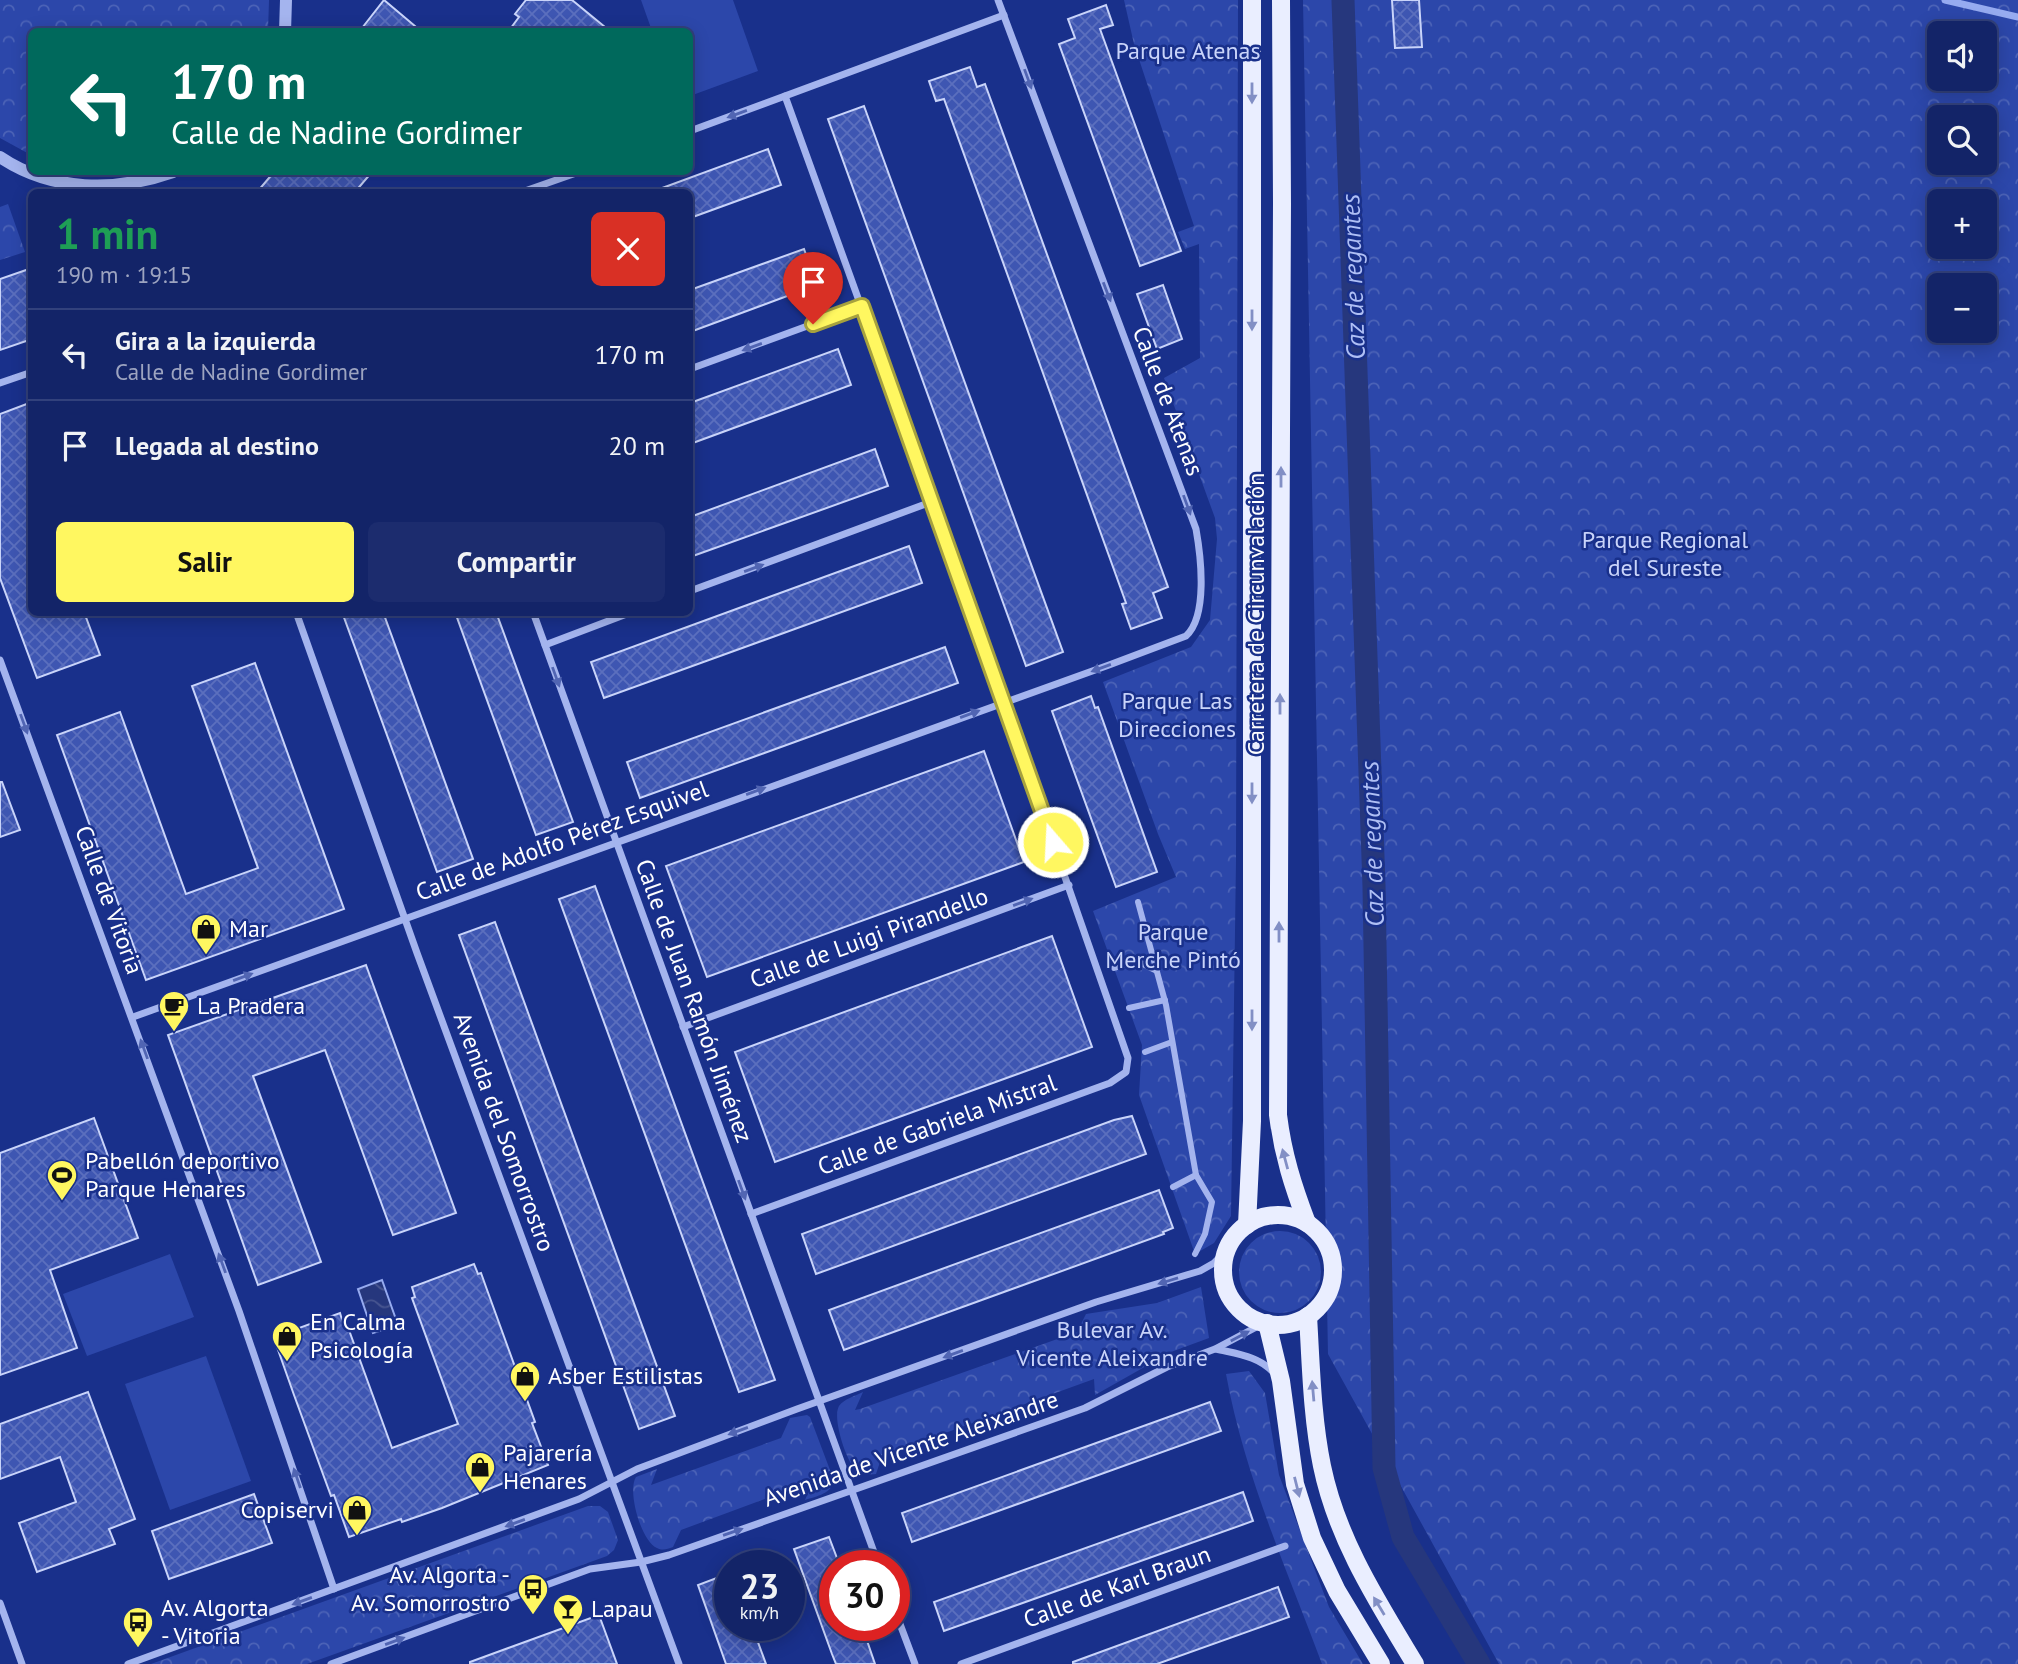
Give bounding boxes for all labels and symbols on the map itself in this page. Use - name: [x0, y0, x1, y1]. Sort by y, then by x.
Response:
- park label: Parque Atenas: [1115, 35, 1261, 66]
- one-way arrow: [1022, 69, 1033, 90]
- one-way arrow: [1246, 82, 1258, 104]
- one-way arrow: [727, 108, 748, 119]
- water label: Caz de regantes: [1333, 193, 1372, 361]
- pin: [783, 252, 843, 324]
- one-way arrow: [1101, 282, 1112, 303]
- one-way arrow: [1246, 309, 1258, 331]
- street label: Calle de Atenas: [1126, 322, 1211, 480]
- one-way arrow: [741, 341, 762, 352]
- one-way arrow: [1275, 466, 1287, 488]
- street label: Carretera de Circunvalación: [1240, 473, 1271, 755]
- one-way arrow: [1182, 495, 1193, 516]
- park label: Parque Regional del Sureste: [1582, 524, 1748, 583]
- one-way arrow: [743, 562, 764, 573]
- one-way arrow: [1091, 662, 1112, 673]
- one-way arrow: [551, 666, 562, 687]
- park label: Parque Las Direcciones: [1118, 685, 1236, 744]
- one-way arrow: [1274, 693, 1286, 715]
- one-way arrow: [960, 708, 981, 719]
- one-way arrow: [18, 714, 29, 735]
- water label: Caz de regantes: [1352, 760, 1391, 928]
- street label: Calle de Adolfo Pérez Esquivel: [411, 773, 712, 908]
- one-way arrow: [1246, 782, 1258, 804]
- one-way arrow: [746, 785, 767, 796]
- position arrow: [1016, 805, 1090, 879]
- street label: Calle de Vitoria: [68, 821, 151, 978]
- street label: Calle de Juan Ramón Jiménez: [629, 855, 760, 1147]
- street label: Calle de Luigi Pirandello: [745, 880, 992, 995]
- one-way arrow: [1013, 896, 1034, 907]
- shop icon: Mar: [189, 912, 223, 956]
- place label: Mar: [229, 913, 268, 944]
- park label: Parque Merche Pintó: [1105, 916, 1241, 975]
- one-way arrow: [1273, 921, 1285, 943]
- one-way arrow: [233, 972, 254, 983]
- cafe icon: La Pradera: [157, 989, 191, 1033]
- place label: La Pradera: [197, 990, 305, 1021]
- street label: Avenida del Somorrostro: [447, 1008, 562, 1256]
- one-way arrow: [1246, 1009, 1258, 1031]
- one-way arrow: [138, 1039, 149, 1060]
- street label: Calle de Gabriela Mistral: [813, 1067, 1060, 1182]
- place label: Pabellón deportivo Parque Henares: [85, 1145, 280, 1204]
- one-way arrow: [1279, 1148, 1290, 1170]
- sports icon: Pabellón deportivo Parque Henares: [45, 1158, 79, 1202]
- one-way arrow: [737, 1179, 748, 1200]
- one-way arrow: [216, 1253, 227, 1274]
- one-way arrow: [1157, 1276, 1178, 1286]
- place label: En Calma Psicología: [310, 1306, 413, 1365]
- park label: Bulevar Av. Vicente Aleixandre: [1015, 1314, 1208, 1373]
- shop icon: En Calma Psicología: [270, 1319, 304, 1363]
- one-way arrow: [1230, 1330, 1250, 1342]
- one-way arrow: [942, 1349, 963, 1360]
- shop icon: Asber Estilistas: [508, 1359, 542, 1403]
- place label: Asber Estilistas: [548, 1360, 703, 1391]
- one-way arrow: [1307, 1379, 1318, 1401]
- street label: Avenida de Vicente Aleixandre: [759, 1383, 1062, 1514]
- one-way arrow: [728, 1426, 749, 1437]
- place label: Pajarería Henares: [503, 1437, 593, 1496]
- shop icon: Pajarería Henares: [463, 1450, 497, 1494]
- one-way arrow: [291, 1468, 302, 1489]
- one-way arrow: [1292, 1476, 1303, 1498]
- shop icon: Copiservi: [340, 1493, 374, 1537]
- place label: Copiservi: [240, 1494, 334, 1525]
- one-way arrow: [505, 1518, 526, 1529]
- one-way arrow: [722, 1526, 743, 1537]
- street label: Calle de Karl Braun: [1019, 1538, 1215, 1635]
- speed limit sign: 30: [819, 1550, 910, 1641]
- place label: Av. Algorta - Av. Somorrostro: [351, 1559, 510, 1618]
- bus stop icon: Av. Algorta - Av. Somorrostro: [516, 1572, 550, 1616]
- place label: Av. Algorta - Vitoria: [161, 1592, 269, 1651]
- bar icon: Lapau: [551, 1592, 585, 1636]
- place label: Lapau: [591, 1593, 653, 1624]
- one-way arrow: [291, 1596, 312, 1607]
- one-way arrow: [1373, 1596, 1386, 1615]
- bus stop icon: Av. Algorta - Vitoria: [121, 1605, 155, 1649]
- one-way arrow: [384, 1635, 405, 1646]

